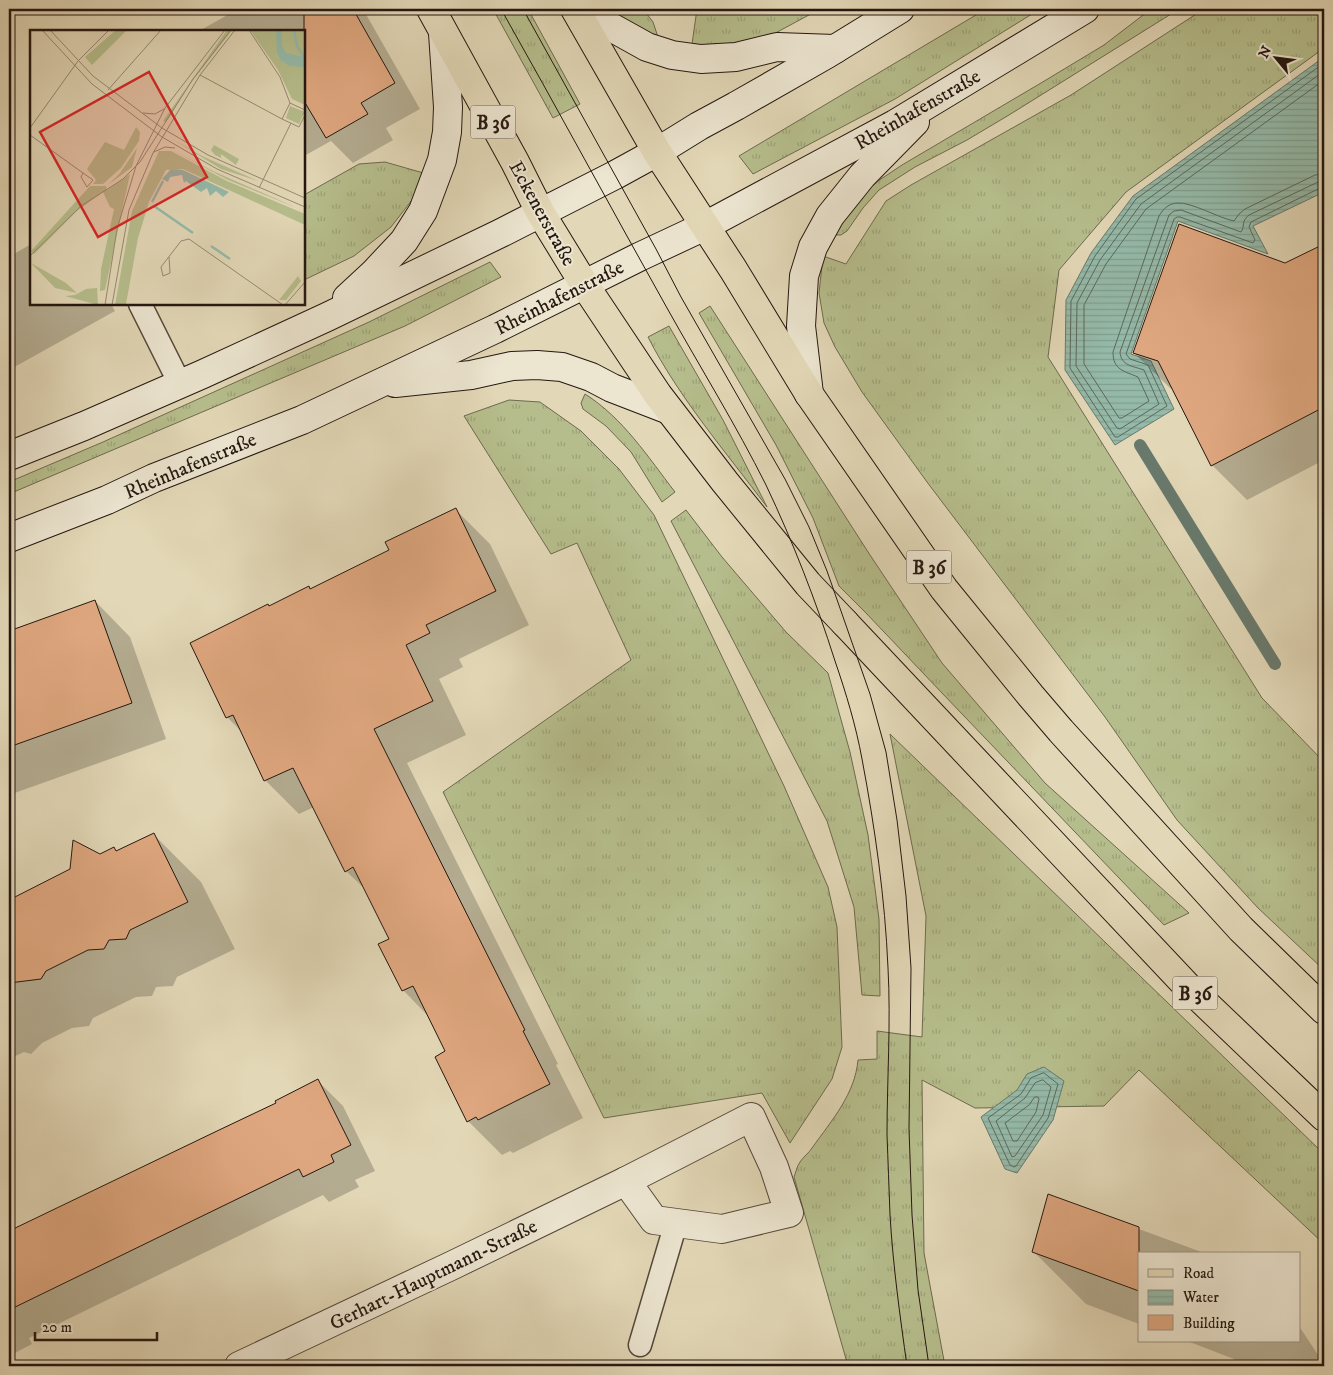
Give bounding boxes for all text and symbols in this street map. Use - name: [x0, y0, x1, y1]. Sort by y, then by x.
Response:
- inset map: [30, 30, 305, 305]
- north arrow: [1250, 32, 1300, 82]
- text: N: [1255, 42, 1276, 62]
- street label: Rheinhafenstraße: [850, 64, 985, 156]
- road number: B 36: [470, 105, 516, 138]
- street label: Eckenerstraße: [503, 157, 581, 271]
- street label: Rheinhafenstraße: [491, 255, 628, 341]
- street label: Rheinhafenstraße: [121, 427, 260, 505]
- road number: B 36: [906, 550, 952, 584]
- road number: B 36: [1172, 976, 1218, 1010]
- street label: Gerhart-Hauptmann-Straße: [326, 1214, 541, 1336]
- legend: [1138, 1252, 1300, 1342]
- text: Road: [1183, 1264, 1215, 1283]
- text: Water: [1182, 1288, 1219, 1307]
- scale bar: [35, 1310, 158, 1342]
- text: Building: [1183, 1314, 1235, 1333]
- text: 20 m: [42, 1318, 72, 1337]

